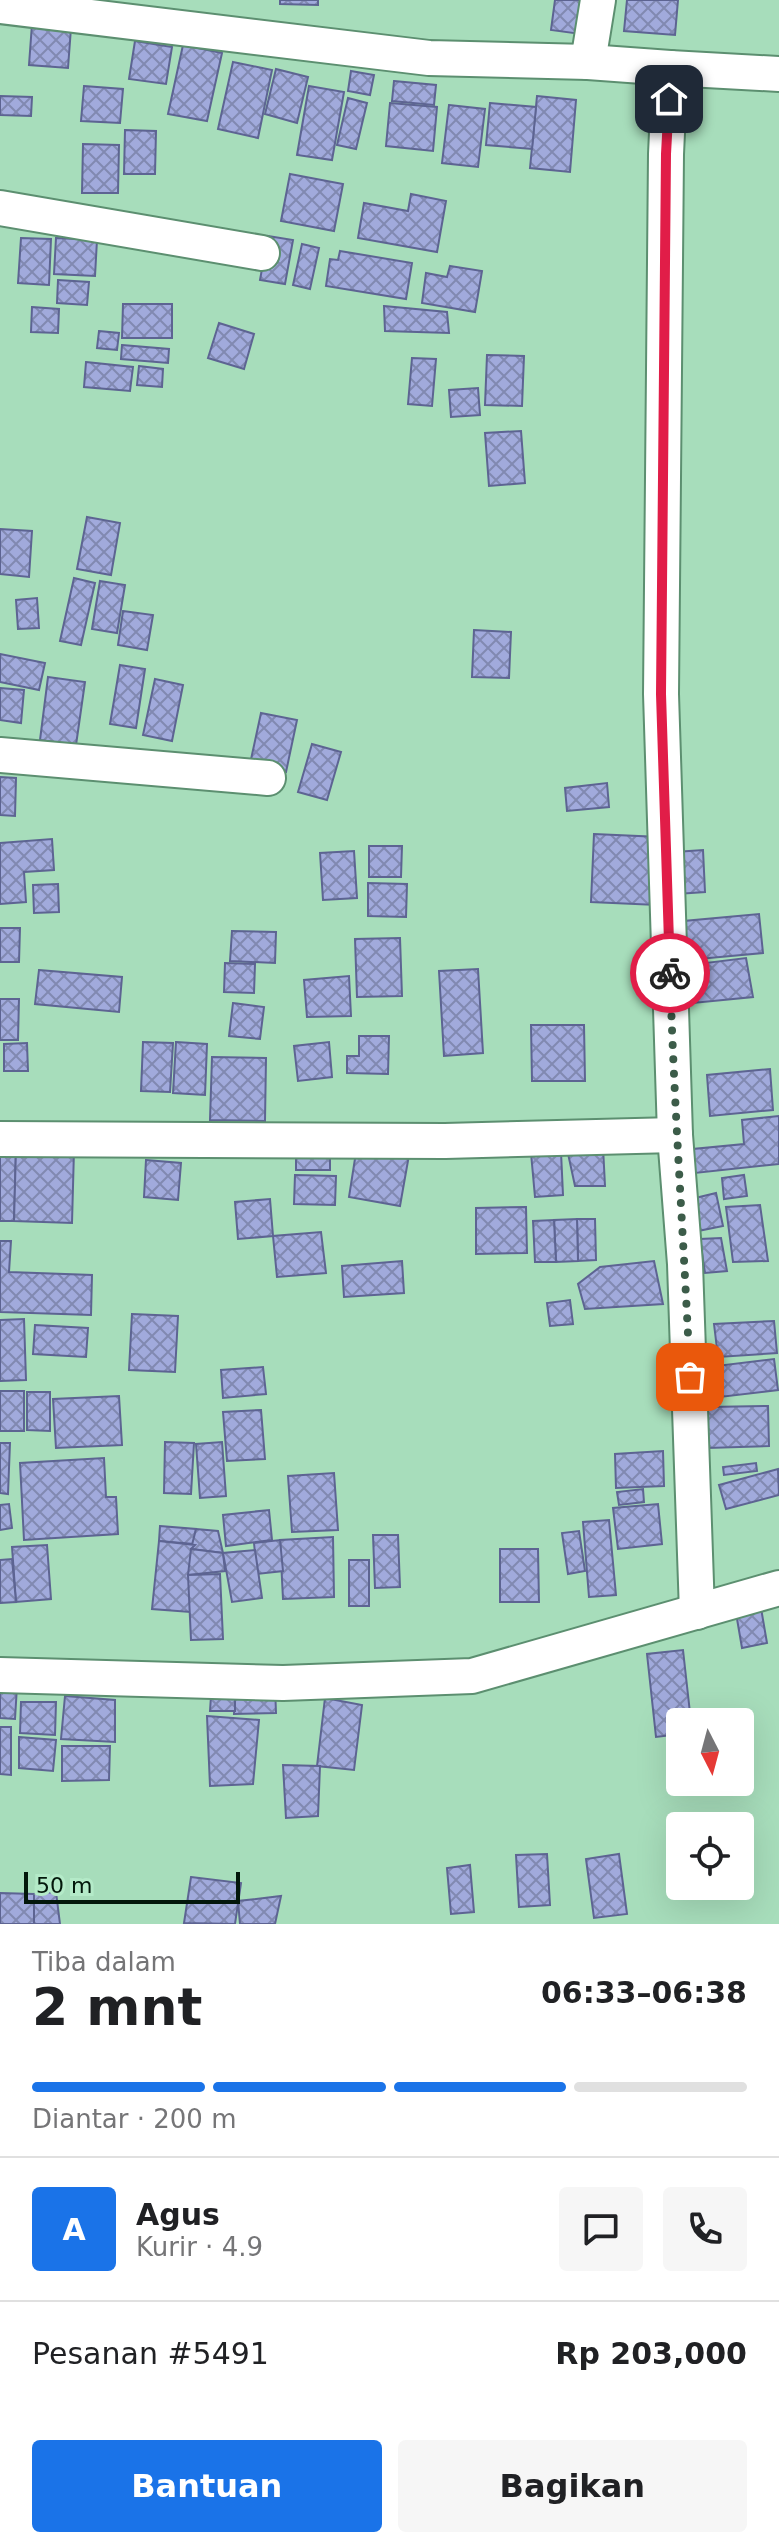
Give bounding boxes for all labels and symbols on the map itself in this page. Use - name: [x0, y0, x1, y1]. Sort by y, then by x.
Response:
- pin: [635, 65, 703, 133]
- courier: [630, 933, 710, 1013]
- pin: [656, 1343, 724, 1411]
- north arrow: [666, 1708, 754, 1796]
- scale bar: [24, 1868, 240, 1904]

